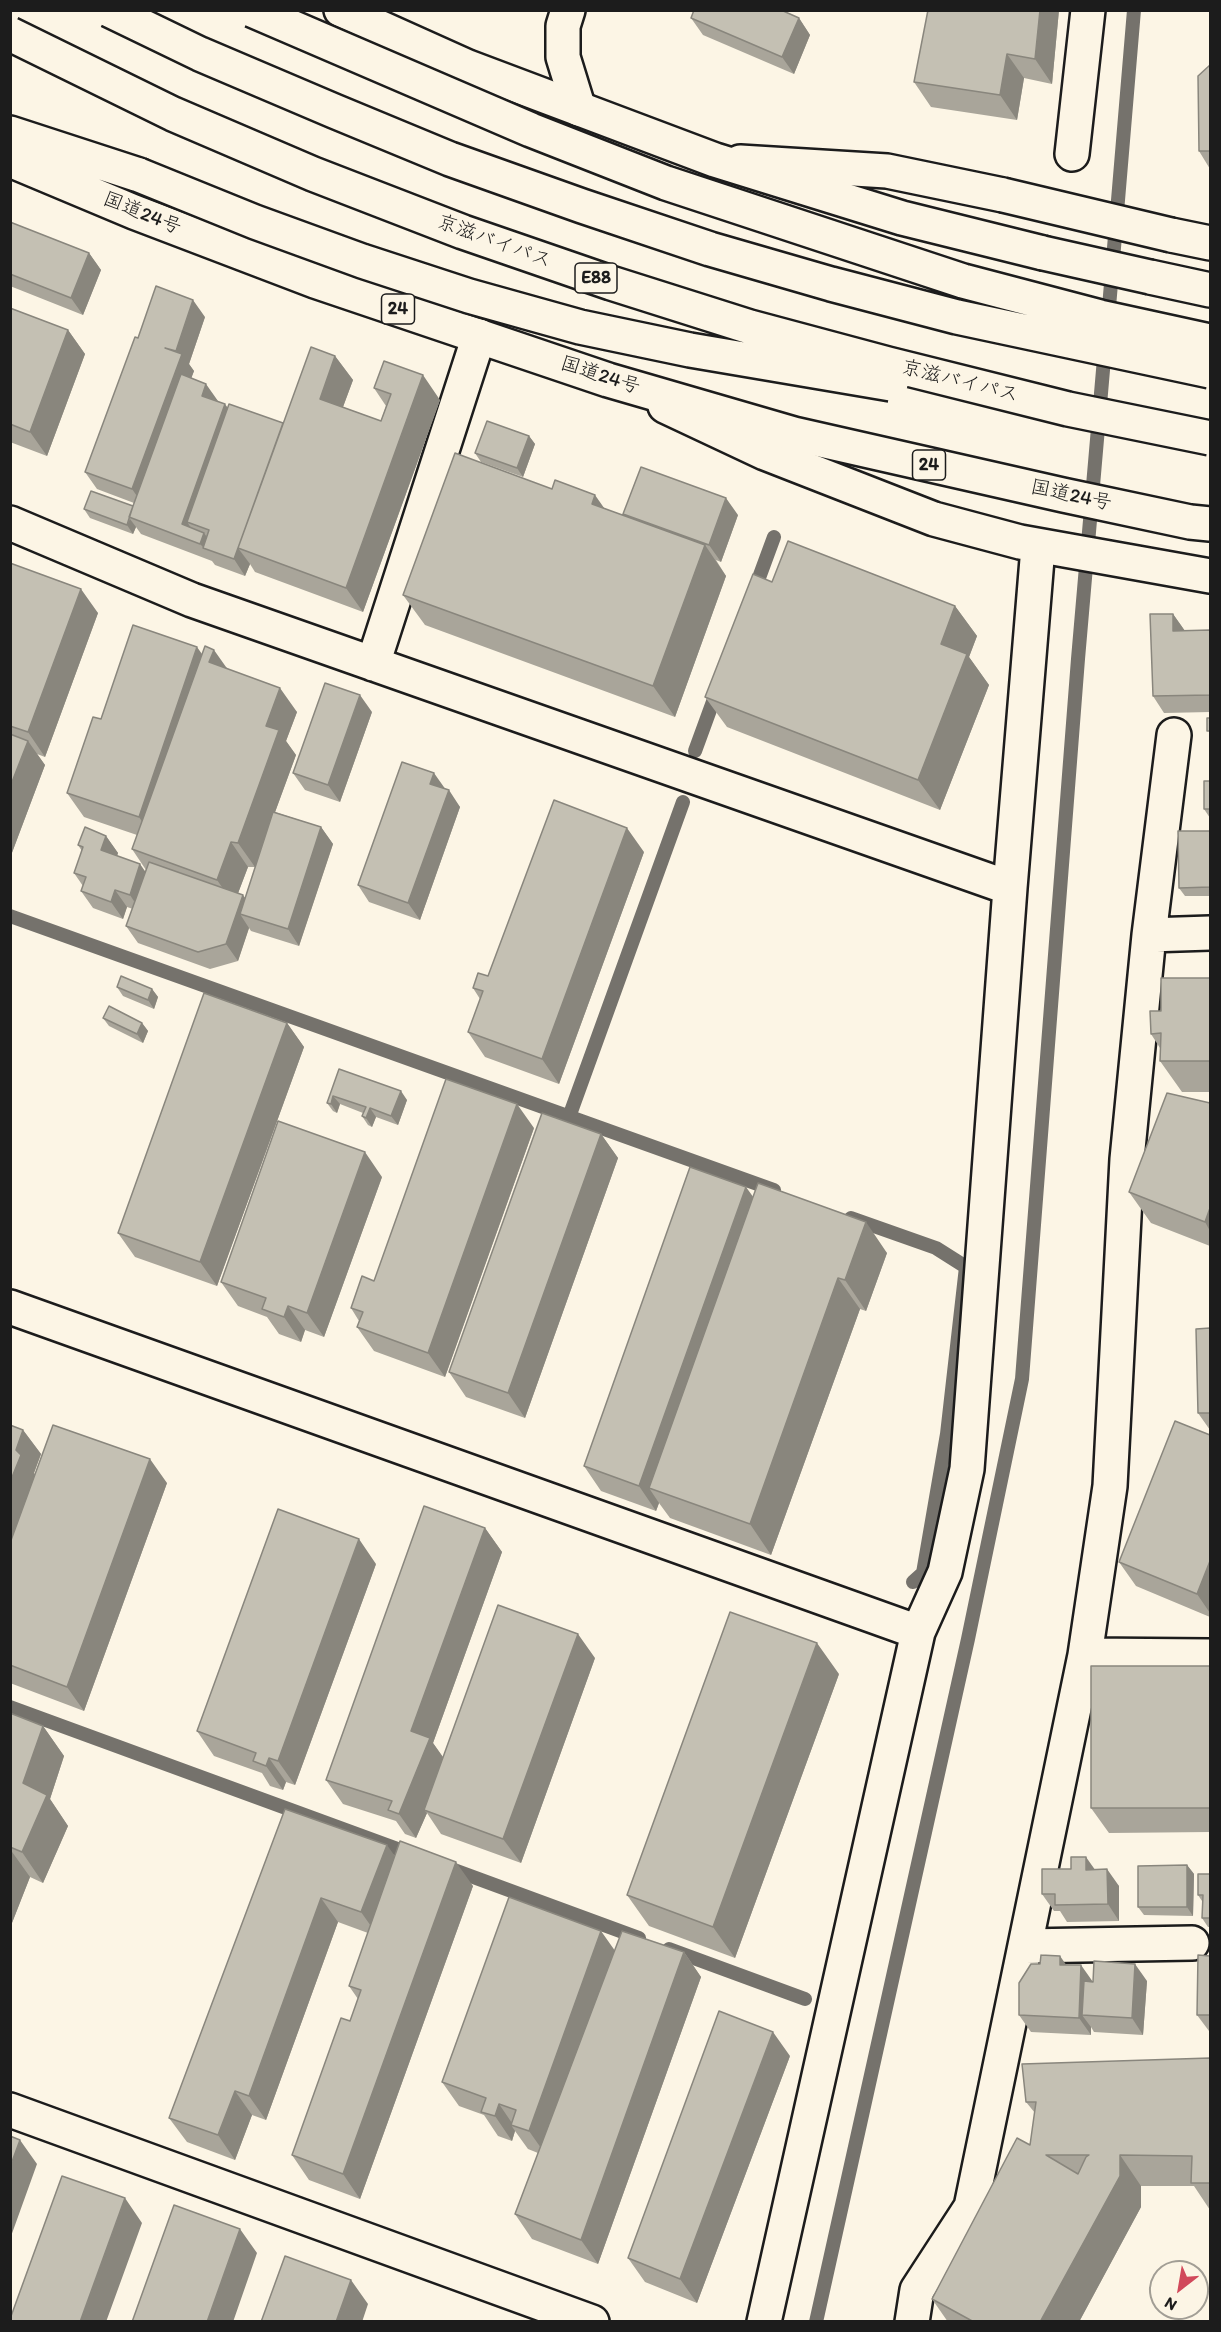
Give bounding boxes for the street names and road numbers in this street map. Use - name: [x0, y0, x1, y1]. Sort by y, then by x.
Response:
- street label: 国道24号: [99, 187, 185, 241]
- street label: 京滋バイパス: [434, 210, 554, 274]
- road number: E88: [575, 263, 617, 293]
- road number: 24: [382, 294, 414, 324]
- street label: 国道24号: [557, 352, 643, 400]
- street label: 京滋バイパス: [899, 356, 1021, 408]
- road number: 24: [912, 450, 946, 480]
- street label: 国道24号: [1028, 476, 1114, 516]

